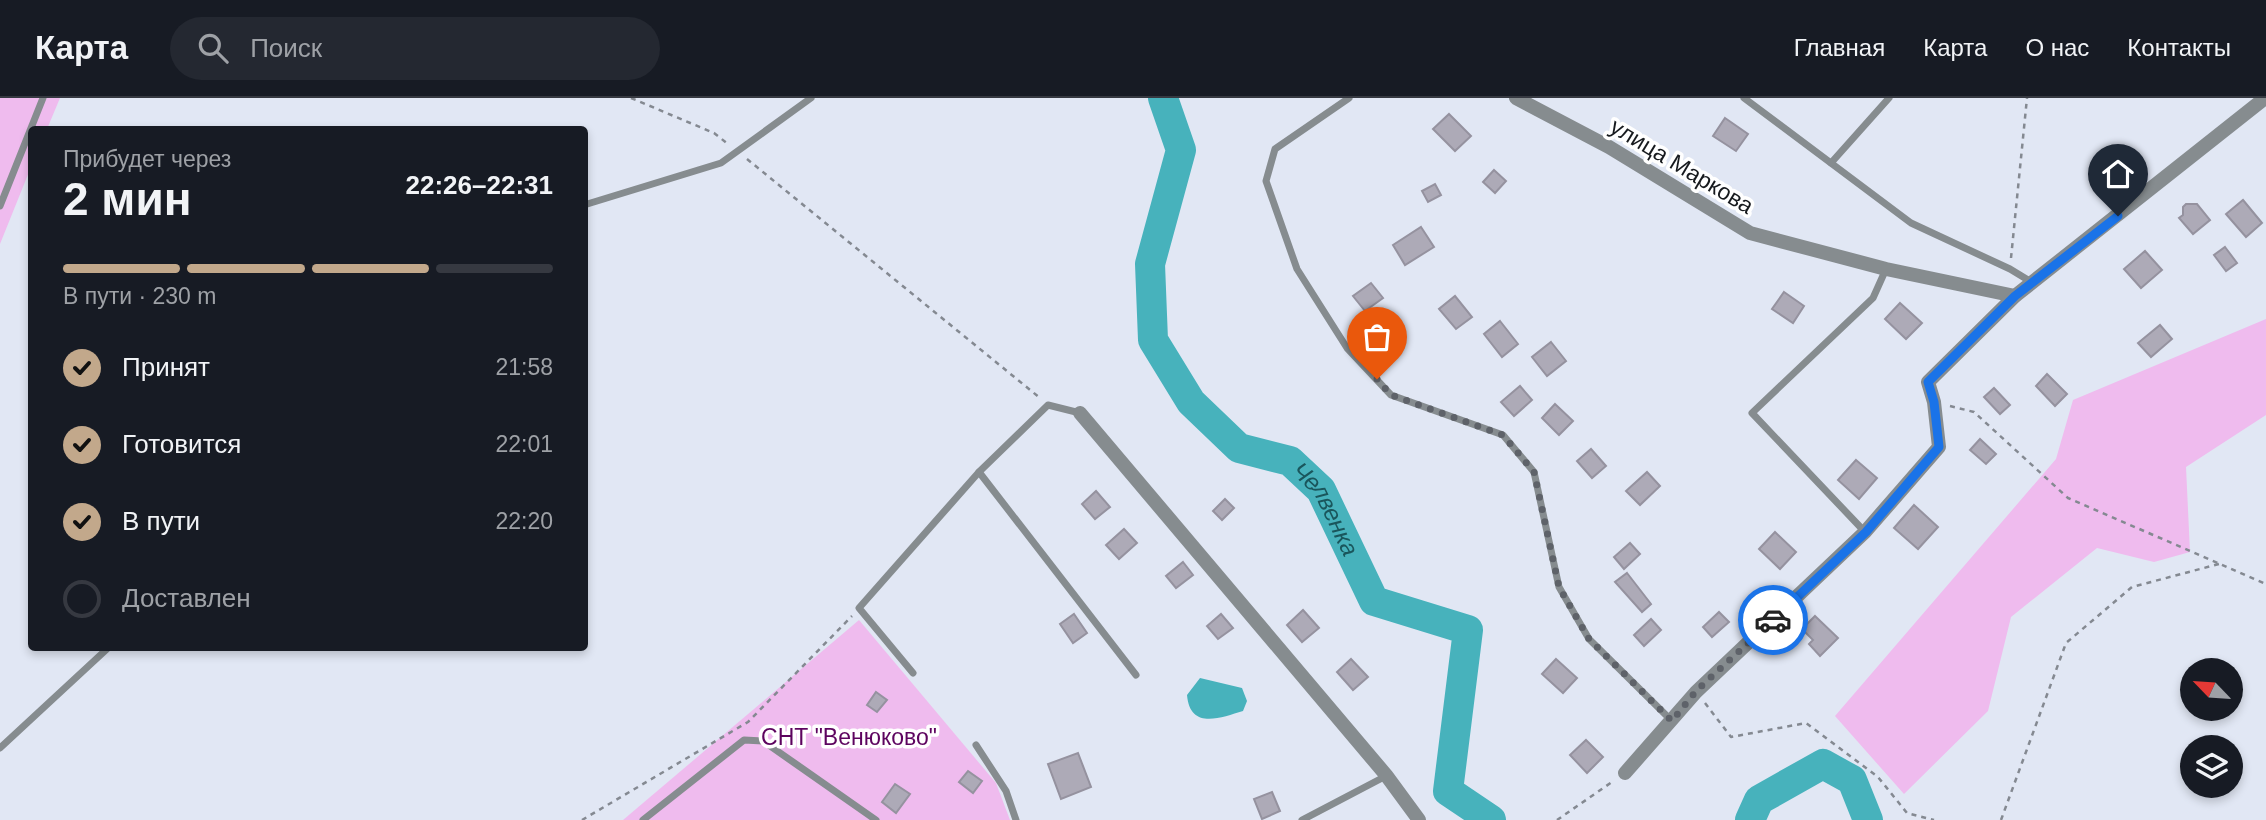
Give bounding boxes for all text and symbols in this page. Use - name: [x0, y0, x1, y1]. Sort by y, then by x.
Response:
- search box: [170, 17, 660, 80]
- text: Карта: [35, 29, 128, 66]
- icon: search: [194, 29, 232, 67]
- text: Поиск: [250, 33, 322, 63]
- text: Главная: [1794, 34, 1885, 61]
- text: Карта: [1923, 34, 1987, 61]
- text: О нас: [2025, 34, 2089, 61]
- text: Контакты: [2127, 34, 2231, 61]
- street label: улица Маркова: [1606, 113, 1759, 219]
- pin: [2088, 144, 2148, 216]
- text: Прибудет через: [63, 146, 231, 172]
- icon: home: [2099, 155, 2137, 193]
- text: 22:26–22:31: [406, 170, 553, 200]
- text: 2 мин: [63, 173, 191, 225]
- text: В пути · 230 m: [63, 283, 216, 309]
- pin: [1347, 307, 1407, 379]
- icon: bag: [1358, 318, 1396, 356]
- icon: check: [63, 349, 101, 387]
- text: Принят: [122, 352, 210, 382]
- text: 21:58: [495, 354, 553, 380]
- icon: check: [63, 426, 101, 464]
- text: Готовится: [122, 429, 241, 459]
- text: 22:01: [495, 431, 553, 457]
- water label: Челвенка: [1287, 456, 1364, 560]
- icon: check: [63, 503, 101, 541]
- text: В пути: [122, 506, 200, 536]
- text: 22:20: [495, 508, 553, 534]
- text: Доставлен: [122, 583, 251, 613]
- courier: [1738, 585, 1808, 655]
- icon: car: [1754, 601, 1792, 639]
- north arrow: [2180, 658, 2244, 721]
- map controls: [2180, 658, 2243, 798]
- park label: СНТ "Венюково": [761, 724, 937, 750]
- button: layers: [2180, 735, 2243, 798]

